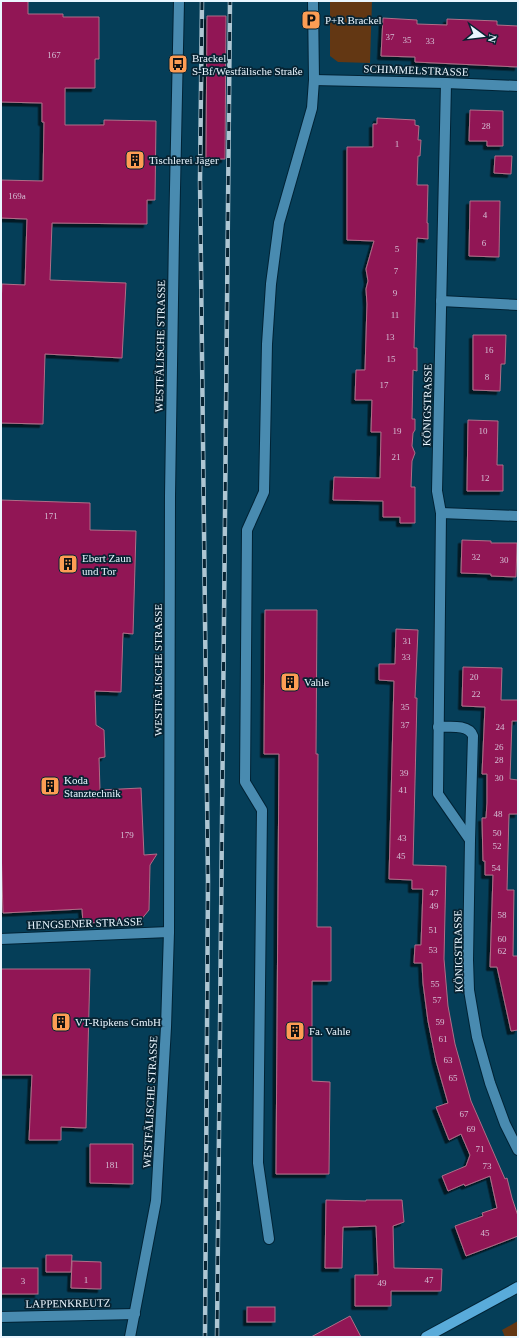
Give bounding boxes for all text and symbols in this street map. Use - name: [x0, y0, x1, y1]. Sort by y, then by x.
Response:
- parking icon: P+R Brackel: [300, 9, 322, 31]
- place label: P+R Brackel: [325, 14, 382, 26]
- north arrow: [463, 16, 503, 56]
- house number: 37: [386, 32, 395, 42]
- text: N: [486, 33, 499, 44]
- house number: 35: [403, 35, 412, 45]
- house number: 33: [426, 36, 435, 46]
- house number: 167: [47, 50, 61, 60]
- place label: Brackel S-Bf/Westfälische Straße: [192, 52, 303, 77]
- bus stop icon: Brackel S-Bf/Westfälische Straße: [167, 53, 189, 75]
- street label: SCHIMMELSTRASSE: [363, 62, 469, 78]
- house number: 28: [482, 121, 491, 131]
- house number: 1: [395, 139, 399, 149]
- building icon: Tischlerei Jäger: [124, 149, 146, 171]
- place label: Tischlerei Jäger: [149, 154, 219, 166]
- house number: 169a: [8, 191, 26, 201]
- house number: 4: [483, 210, 488, 220]
- house number: 6: [482, 238, 487, 248]
- house number: 5: [395, 244, 400, 254]
- house number: 7: [394, 266, 399, 276]
- street label: WESTFÄLISCHE STRASSE: [153, 279, 167, 412]
- house number: 9: [393, 288, 398, 298]
- house number: 11: [391, 310, 399, 320]
- house number: 13: [386, 332, 395, 342]
- house number: 16: [485, 345, 494, 355]
- house number: 15: [387, 354, 396, 364]
- street label: KÖNIGSTRASSE: [420, 363, 434, 446]
- house number: 8: [485, 372, 490, 382]
- house number: 17: [380, 380, 389, 390]
- house number: 19: [393, 426, 402, 436]
- house number: 10: [479, 426, 488, 436]
- house number: 21: [392, 452, 401, 462]
- house number: 12: [481, 473, 490, 483]
- house number: 171: [44, 511, 58, 521]
- place label: Ebert Zaun und Tor: [82, 552, 132, 577]
- house number: 32: [472, 552, 481, 562]
- building icon: Ebert Zaun und Tor: [57, 553, 79, 575]
- house number: 30: [500, 555, 509, 565]
- street label: WESTFÄLISCHE STRASSE: [152, 604, 164, 736]
- house number: 31: [403, 636, 412, 646]
- house number: 33: [402, 652, 411, 662]
- building icon: Vahle: [279, 671, 301, 693]
- house number: 20: [470, 672, 479, 682]
- place label: Vahle: [304, 676, 329, 688]
- house number: 22: [472, 689, 481, 699]
- house number: 35: [401, 702, 410, 712]
- house number: 37: [401, 720, 410, 730]
- house number: 24: [496, 722, 505, 732]
- house number: 26: [495, 742, 504, 752]
- house number: 28: [495, 755, 504, 765]
- house number: 39: [400, 768, 409, 778]
- house number: 30: [495, 773, 504, 783]
- place label: Koda Stanztechnik: [64, 774, 121, 799]
- building icon: Koda Stanztechnik: [39, 775, 61, 797]
- house number: 41: [399, 785, 408, 795]
- house number: 48: [494, 809, 503, 819]
- house number: 50: [493, 828, 502, 838]
- house number: 179: [120, 830, 134, 840]
- house number: 43: [398, 833, 407, 843]
- house number: 52: [493, 841, 502, 851]
- house number: 45: [397, 851, 406, 861]
- house number: 54: [492, 863, 501, 873]
- house number: 47: [430, 888, 439, 898]
- house number: 49: [430, 901, 439, 911]
- street label: KÖNIGSTRASSE: [451, 909, 465, 992]
- house number: 58: [498, 910, 507, 920]
- street label: HENGSENER STRASSE: [27, 915, 143, 931]
- house number: 51: [429, 925, 438, 935]
- house number: 60: [498, 934, 507, 944]
- house number: 53: [429, 945, 438, 955]
- house number: 62: [498, 946, 507, 956]
- house number: 55: [431, 979, 440, 989]
- house number: 57: [433, 995, 442, 1005]
- building icon: VT-Ripkens GmbH: [50, 1011, 72, 1033]
- place label: VT-Ripkens GmbH: [75, 1016, 161, 1028]
- house number: 59: [436, 1017, 445, 1027]
- building icon: Fa. Vahle: [284, 1020, 306, 1042]
- place label: Fa. Vahle: [309, 1025, 350, 1037]
- house number: 61: [439, 1034, 448, 1044]
- street label: WESTFÄLISCHE STRASSE: [141, 1035, 159, 1168]
- house number: 63: [444, 1055, 453, 1065]
- house number: 65: [449, 1073, 458, 1083]
- house number: 67: [460, 1109, 469, 1119]
- house number: 69: [467, 1124, 476, 1134]
- house number: 71: [476, 1144, 485, 1154]
- house number: 181: [105, 1160, 119, 1170]
- house number: 73: [483, 1161, 492, 1171]
- house number: 45: [481, 1228, 490, 1238]
- house number: 1: [84, 1275, 88, 1285]
- house number: 47: [425, 1275, 434, 1285]
- house number: 3: [21, 1276, 26, 1286]
- house number: 49: [378, 1278, 387, 1288]
- street label: LAPPENKREUTZ: [25, 1296, 111, 1310]

